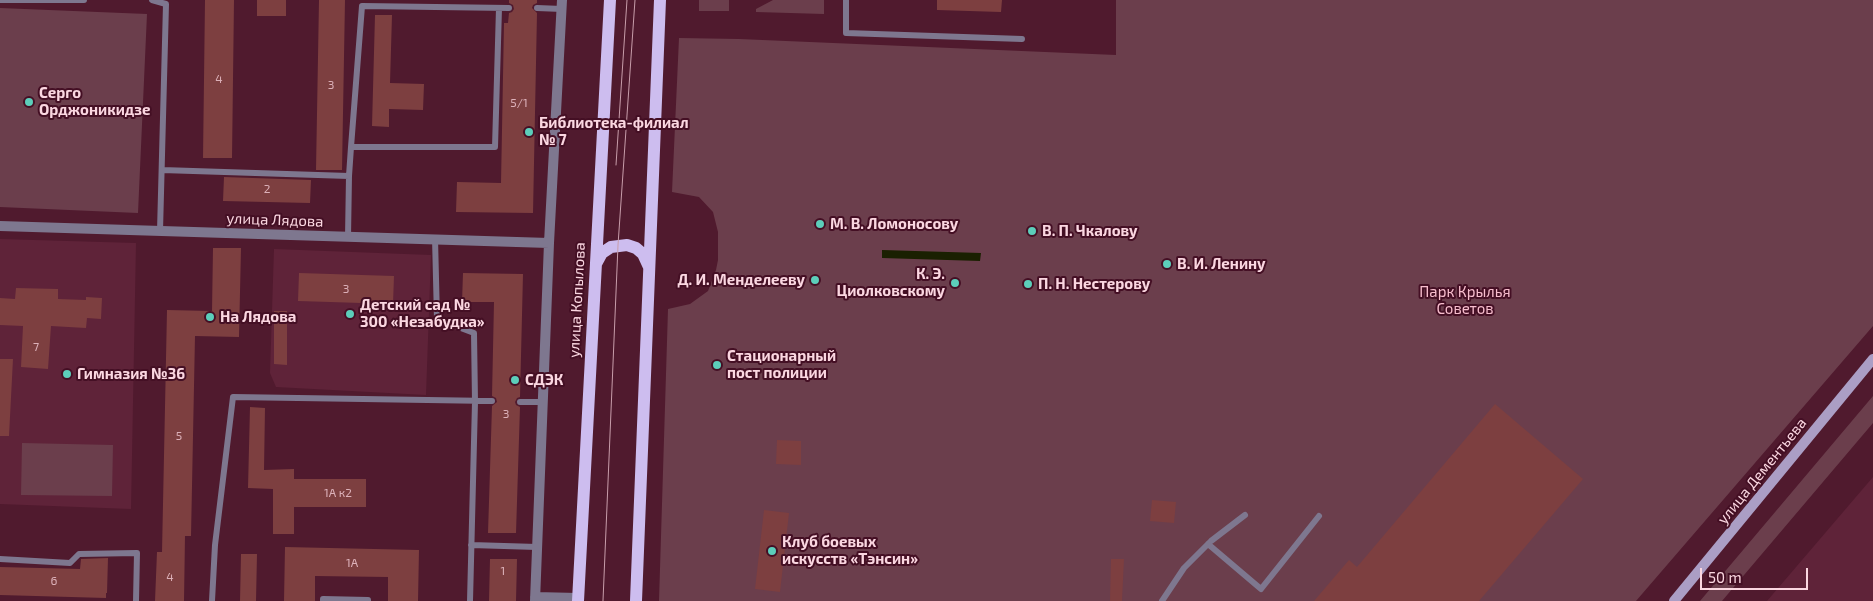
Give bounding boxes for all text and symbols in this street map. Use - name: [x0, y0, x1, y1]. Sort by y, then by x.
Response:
- house number: 4: [215, 72, 223, 86]
- house number: 3: [328, 78, 334, 92]
- place label: Серго Орджоникидзе: [39, 84, 150, 119]
- marker: Серго Орджоникидзе: [23, 96, 35, 108]
- house number: 5/1: [510, 96, 528, 110]
- place label: Библиотека-филиал № 7: [539, 114, 689, 149]
- marker: Библиотека-филиал № 7: [523, 126, 535, 138]
- house number: 2: [264, 182, 270, 196]
- street label: улица Лядова: [226, 209, 324, 231]
- place label: М. В. Ломоносову: [830, 215, 958, 233]
- marker: М. В. Ломоносову: [814, 218, 826, 230]
- place label: В. П. Чкалову: [1042, 222, 1138, 240]
- marker: В. П. Чкалову: [1026, 225, 1038, 237]
- street label: улица Копылова: [565, 242, 589, 358]
- place label: В. И. Ленину: [1177, 255, 1266, 273]
- marker: В. И. Ленину: [1161, 258, 1173, 270]
- place label: К. Э. Циолковскому: [836, 265, 945, 300]
- place label: Д. И. Менделееву: [677, 271, 805, 289]
- marker: Д. И. Менделееву: [809, 274, 821, 286]
- place label: П. Н. Нестерову: [1038, 275, 1150, 293]
- marker: К. Э. Циолковскому: [949, 277, 961, 289]
- marker: П. Н. Нестерову: [1022, 278, 1034, 290]
- house number: 3: [343, 282, 349, 296]
- park label: Парк Крылья Советов: [1419, 283, 1511, 318]
- place label: Детский сад № 300 «Незабудка»: [360, 296, 485, 331]
- place label: На Лядова: [220, 308, 296, 326]
- marker: Детский сад № 300 «Незабудка»: [344, 308, 356, 320]
- marker: На Лядова: [204, 311, 216, 323]
- house number: 7: [33, 340, 39, 354]
- place label: Стационарный пост полиции: [727, 347, 836, 382]
- marker: Стационарный пост полиции: [711, 359, 723, 371]
- place label: Гимназия №36: [77, 365, 185, 383]
- marker: Гимназия №36: [61, 368, 73, 380]
- place label: СДЭК: [525, 371, 563, 389]
- marker: СДЭК: [509, 374, 521, 386]
- house number: 3: [503, 407, 509, 421]
- street label: улица Дементьева: [1714, 414, 1810, 528]
- house number: 5: [176, 429, 182, 443]
- house number: 1А к2: [324, 486, 352, 500]
- place label: Клуб боевых искусств «Тэнсин»: [782, 533, 918, 568]
- marker: Клуб боевых искусств «Тэнсин»: [766, 545, 778, 557]
- house number: 1А: [346, 556, 358, 570]
- scale bar: [1703, 558, 1810, 590]
- house number: 1: [501, 564, 505, 578]
- text: 50 m: [1708, 568, 1742, 586]
- house number: 4: [166, 570, 174, 584]
- house number: 6: [51, 574, 57, 588]

